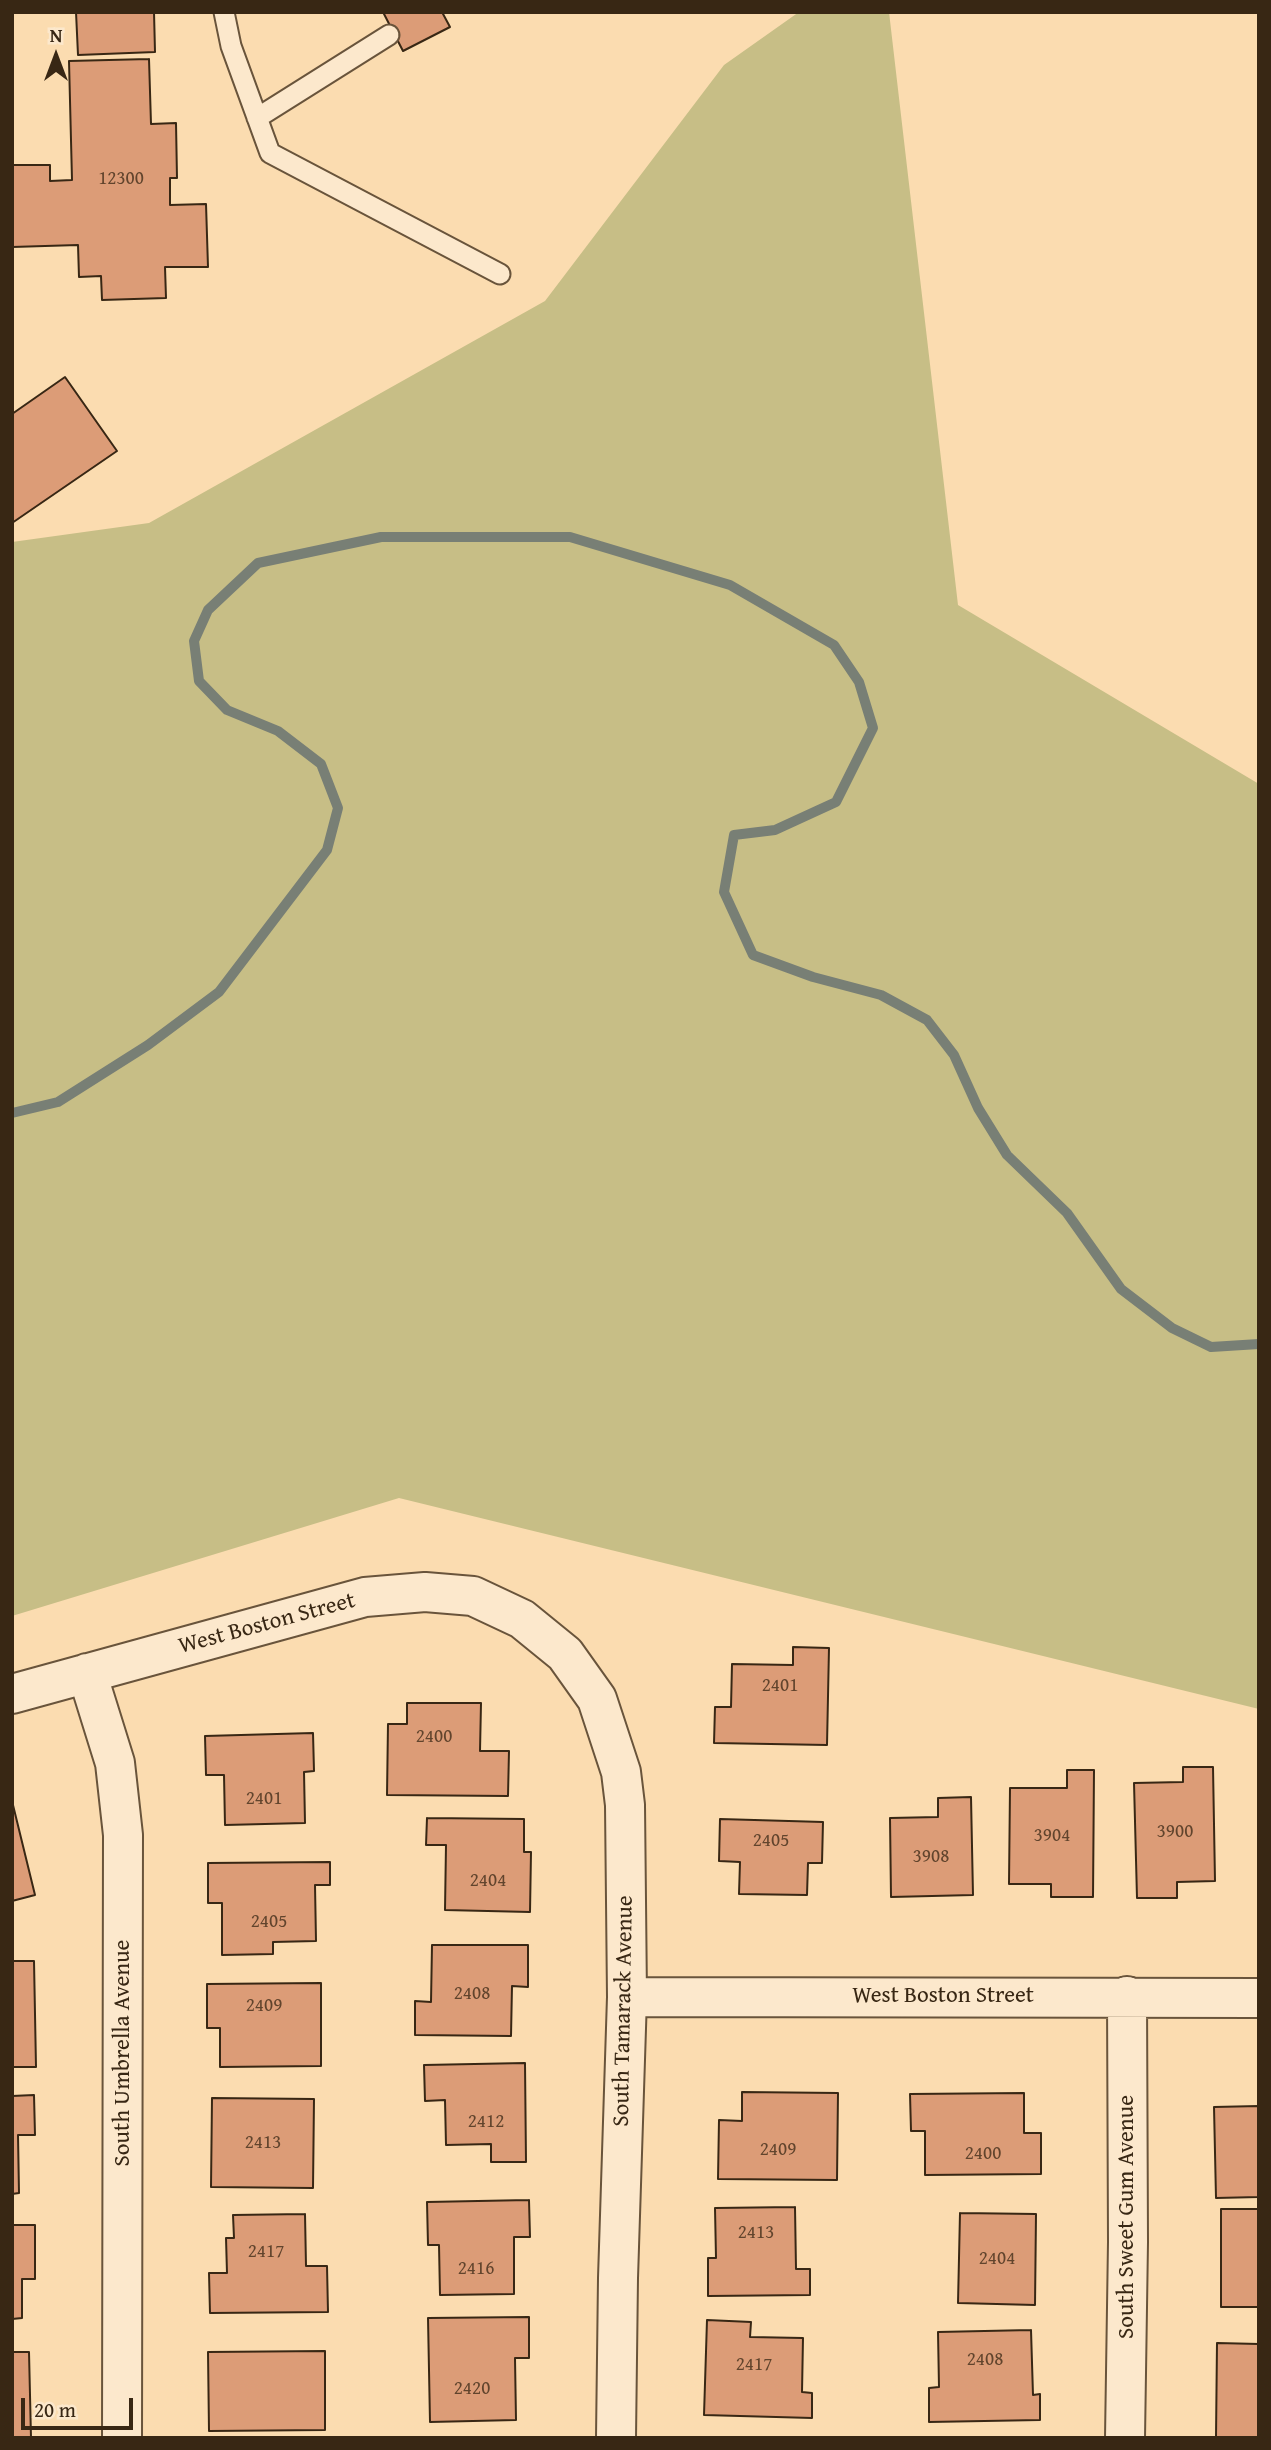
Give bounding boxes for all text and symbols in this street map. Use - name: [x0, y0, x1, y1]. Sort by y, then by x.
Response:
- north arrow: [21, 21, 91, 91]
- text: N: [50, 21, 62, 49]
- house number: 12300: [98, 168, 144, 190]
- street label: West Boston Street: [176, 1587, 358, 1661]
- house number: 2401: [762, 1675, 798, 1697]
- house number: 2400: [416, 1726, 452, 1748]
- house number: 2401: [246, 1788, 282, 1810]
- house number: 3900: [1157, 1821, 1193, 1843]
- house number: 3904: [1034, 1825, 1070, 1847]
- house number: 2405: [753, 1830, 789, 1852]
- house number: 3908: [913, 1846, 949, 1868]
- house number: 2404: [470, 1870, 506, 1892]
- street label: South Tamarack Avenue: [608, 1895, 640, 2127]
- house number: 2405: [251, 1911, 287, 1933]
- street label: South Umbrella Avenue: [109, 1940, 137, 2166]
- street label: West Boston Street: [852, 1982, 1034, 2010]
- house number: 2408: [454, 1983, 490, 2005]
- house number: 2409: [246, 1995, 282, 2017]
- street label: South Sweet Gum Avenue: [1113, 2095, 1141, 2339]
- house number: 2412: [468, 2111, 504, 2133]
- house number: 2413: [245, 2132, 281, 2154]
- house number: 2409: [760, 2139, 796, 2161]
- house number: 2400: [965, 2143, 1001, 2165]
- house number: 2413: [738, 2222, 774, 2244]
- house number: 2417: [248, 2241, 284, 2263]
- house number: 2404: [979, 2248, 1015, 2270]
- house number: 2416: [458, 2258, 494, 2280]
- house number: 2408: [967, 2349, 1003, 2371]
- house number: 2417: [736, 2354, 772, 2376]
- house number: 2420: [454, 2378, 490, 2400]
- scale bar: [24, 2384, 136, 2428]
- text: 20 m: [34, 2394, 76, 2425]

